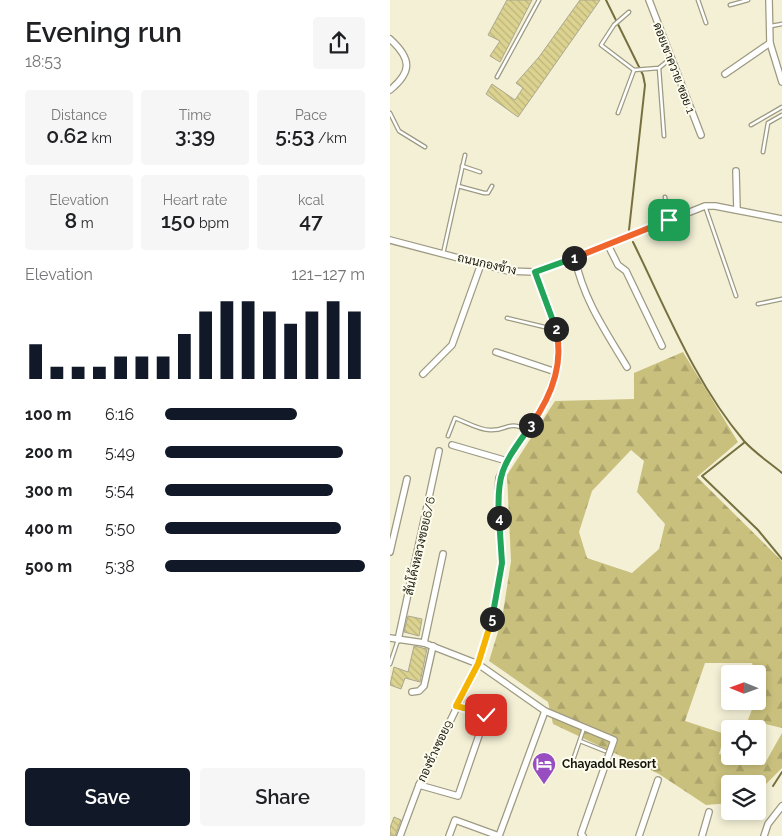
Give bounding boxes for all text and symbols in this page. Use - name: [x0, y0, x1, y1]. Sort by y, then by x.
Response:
- text: Evening run: [25, 16, 182, 49]
- button: share: [313, 17, 365, 69]
- street label: ดอยเขาควาย ซอย 1: [650, 21, 698, 115]
- text: 18:53: [25, 52, 62, 71]
- text: Distance: [51, 107, 107, 123]
- text: Time: [179, 107, 211, 123]
- text: Pace: [295, 107, 327, 123]
- text: 0.62: [46, 123, 88, 148]
- text: 3:39: [175, 123, 215, 148]
- text: 5:53: [275, 123, 315, 148]
- text: km: [88, 130, 112, 146]
- text: /km: [315, 130, 347, 146]
- text: Elevation: [49, 192, 109, 208]
- text: Heart rate: [163, 192, 227, 208]
- text: kcal: [298, 192, 324, 208]
- pin: [648, 199, 690, 241]
- icon: arrive: [655, 206, 683, 234]
- text: 8: [64, 208, 77, 233]
- text: 150: [161, 208, 195, 233]
- text: 47: [299, 208, 323, 233]
- text: m: [77, 215, 94, 231]
- text: bpm: [195, 215, 229, 231]
- pin: 1: [562, 246, 586, 270]
- street label: ถนนกองช้าง: [456, 250, 518, 278]
- text: 1: [571, 250, 578, 266]
- text: Elevation: [25, 265, 93, 284]
- text: 121–127 m: [292, 265, 365, 284]
- pin: 2: [544, 316, 568, 342]
- text: 2: [553, 321, 560, 337]
- text: 100 m: [25, 405, 71, 424]
- text: 6:16: [105, 405, 134, 424]
- pin: 3: [518, 412, 544, 438]
- text: 3: [528, 417, 535, 433]
- text: 200 m: [25, 443, 72, 462]
- text: 5:49: [105, 443, 135, 462]
- text: 300 m: [25, 481, 72, 500]
- text: 5:54: [105, 481, 134, 500]
- street label: สันโค้งหลวงซอย6/6: [401, 495, 438, 597]
- pin: 4: [486, 506, 512, 530]
- text: 4: [496, 510, 504, 526]
- text: 400 m: [25, 519, 73, 538]
- text: 5:50: [105, 519, 135, 538]
- text: 500 m: [25, 557, 72, 576]
- text: 5:38: [105, 557, 135, 576]
- pin: 5: [480, 606, 504, 632]
- text: 5: [489, 611, 496, 627]
- north arrow: [721, 665, 766, 710]
- map controls: [721, 665, 766, 820]
- pin: [465, 694, 507, 736]
- icon: check: [472, 701, 500, 729]
- street label: กองช้างซอย9: [415, 718, 455, 784]
- button: locate: [721, 720, 766, 765]
- hotel icon: Chayadol Resort: [531, 751, 557, 785]
- place label: Chayadol Resort: [562, 757, 657, 771]
- button: Save: [25, 768, 190, 826]
- button: Share: [200, 768, 365, 826]
- button: layers: [721, 775, 766, 820]

